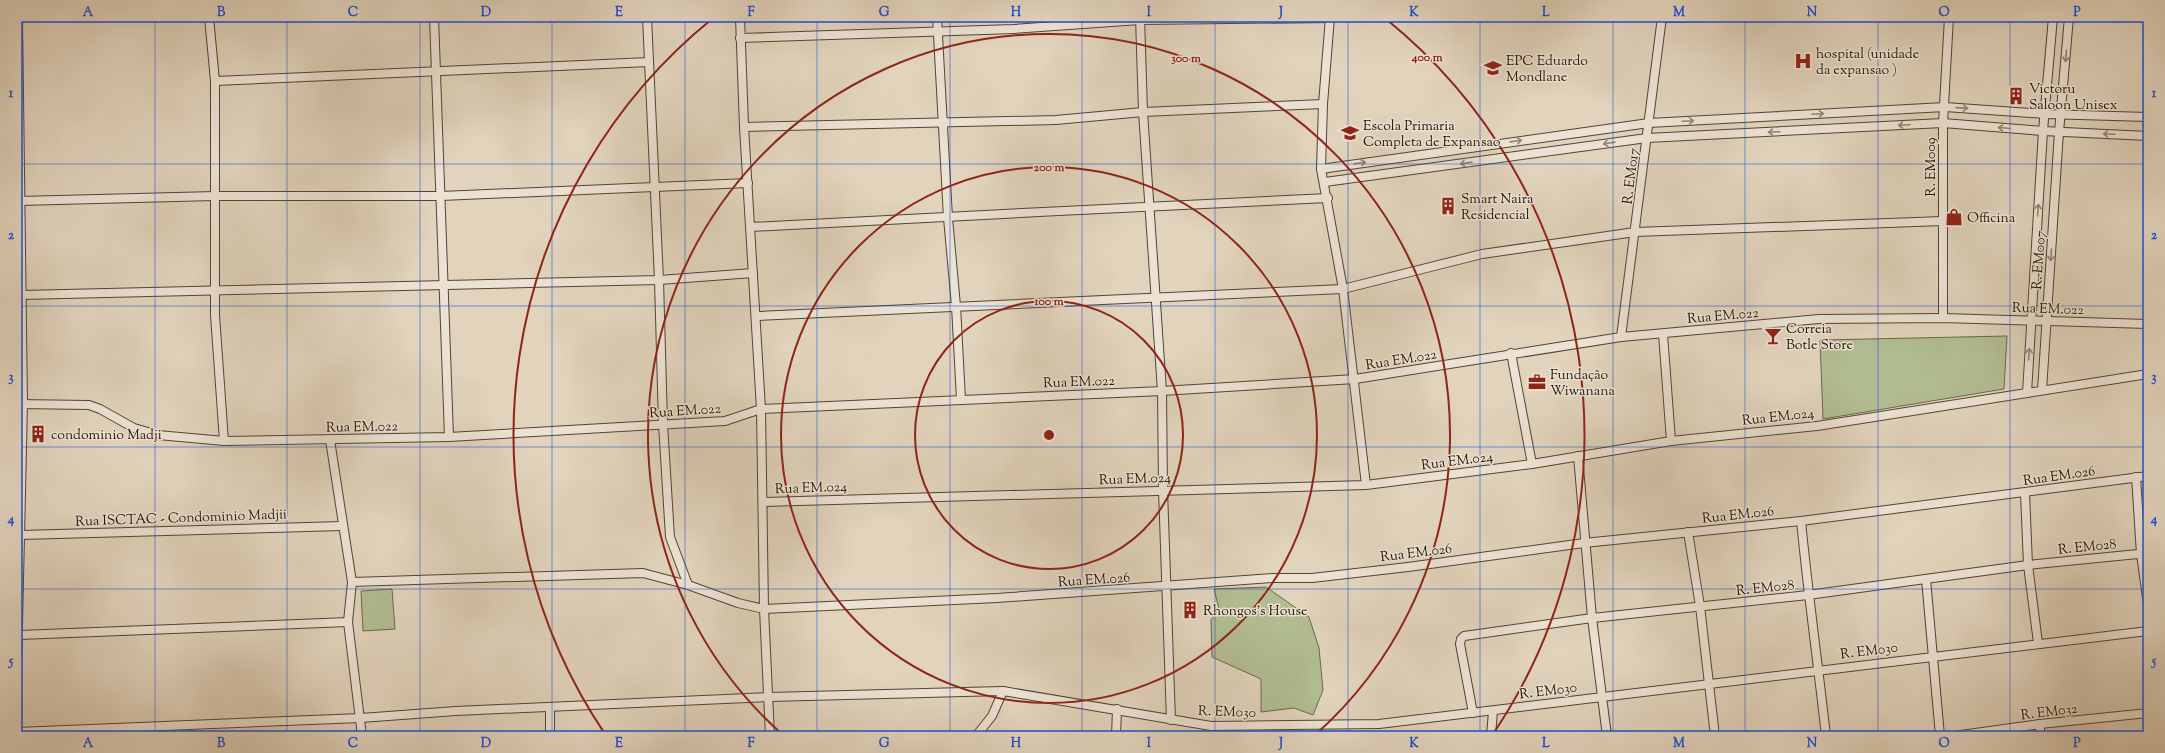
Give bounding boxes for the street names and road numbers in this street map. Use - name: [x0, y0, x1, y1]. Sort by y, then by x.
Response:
- street label: R. EM009: [1922, 137, 1942, 197]
- street label: R. EM017: [1619, 147, 1645, 206]
- street label: R. EM007: [2028, 230, 2052, 291]
- street label: Rua EM.022: [2012, 299, 2085, 321]
- street label: Rua EM.022: [1686, 304, 1760, 330]
- street label: Rua EM.022: [1364, 345, 1439, 376]
- street label: Rua EM.022: [1043, 372, 1116, 394]
- street label: Rua EM.022: [649, 399, 722, 424]
- street label: Rua EM.024: [1741, 404, 1815, 432]
- street label: Rua EM.022: [326, 417, 399, 439]
- street label: Rua EM.024: [1420, 448, 1494, 476]
- street label: Rua EM.026: [2022, 462, 2097, 492]
- street label: Rua EM.024: [1098, 469, 1172, 491]
- street label: Rua EM.024: [774, 478, 848, 500]
- street label: Rua EM.026: [1701, 502, 1775, 530]
- street label: Rua ISCTAC - Condominio Madjii: [75, 505, 287, 533]
- street label: R. EM028: [2057, 535, 2117, 561]
- street label: Rua EM.026: [1379, 540, 1453, 568]
- street label: Rua EM.026: [1057, 568, 1131, 593]
- street label: R. EM028: [1735, 576, 1795, 602]
- street label: R. EM030: [1839, 639, 1899, 665]
- street label: R. EM030: [1518, 679, 1578, 705]
- street label: R. EM032: [2020, 700, 2079, 726]
- street label: R. EM030: [1198, 702, 1256, 724]

